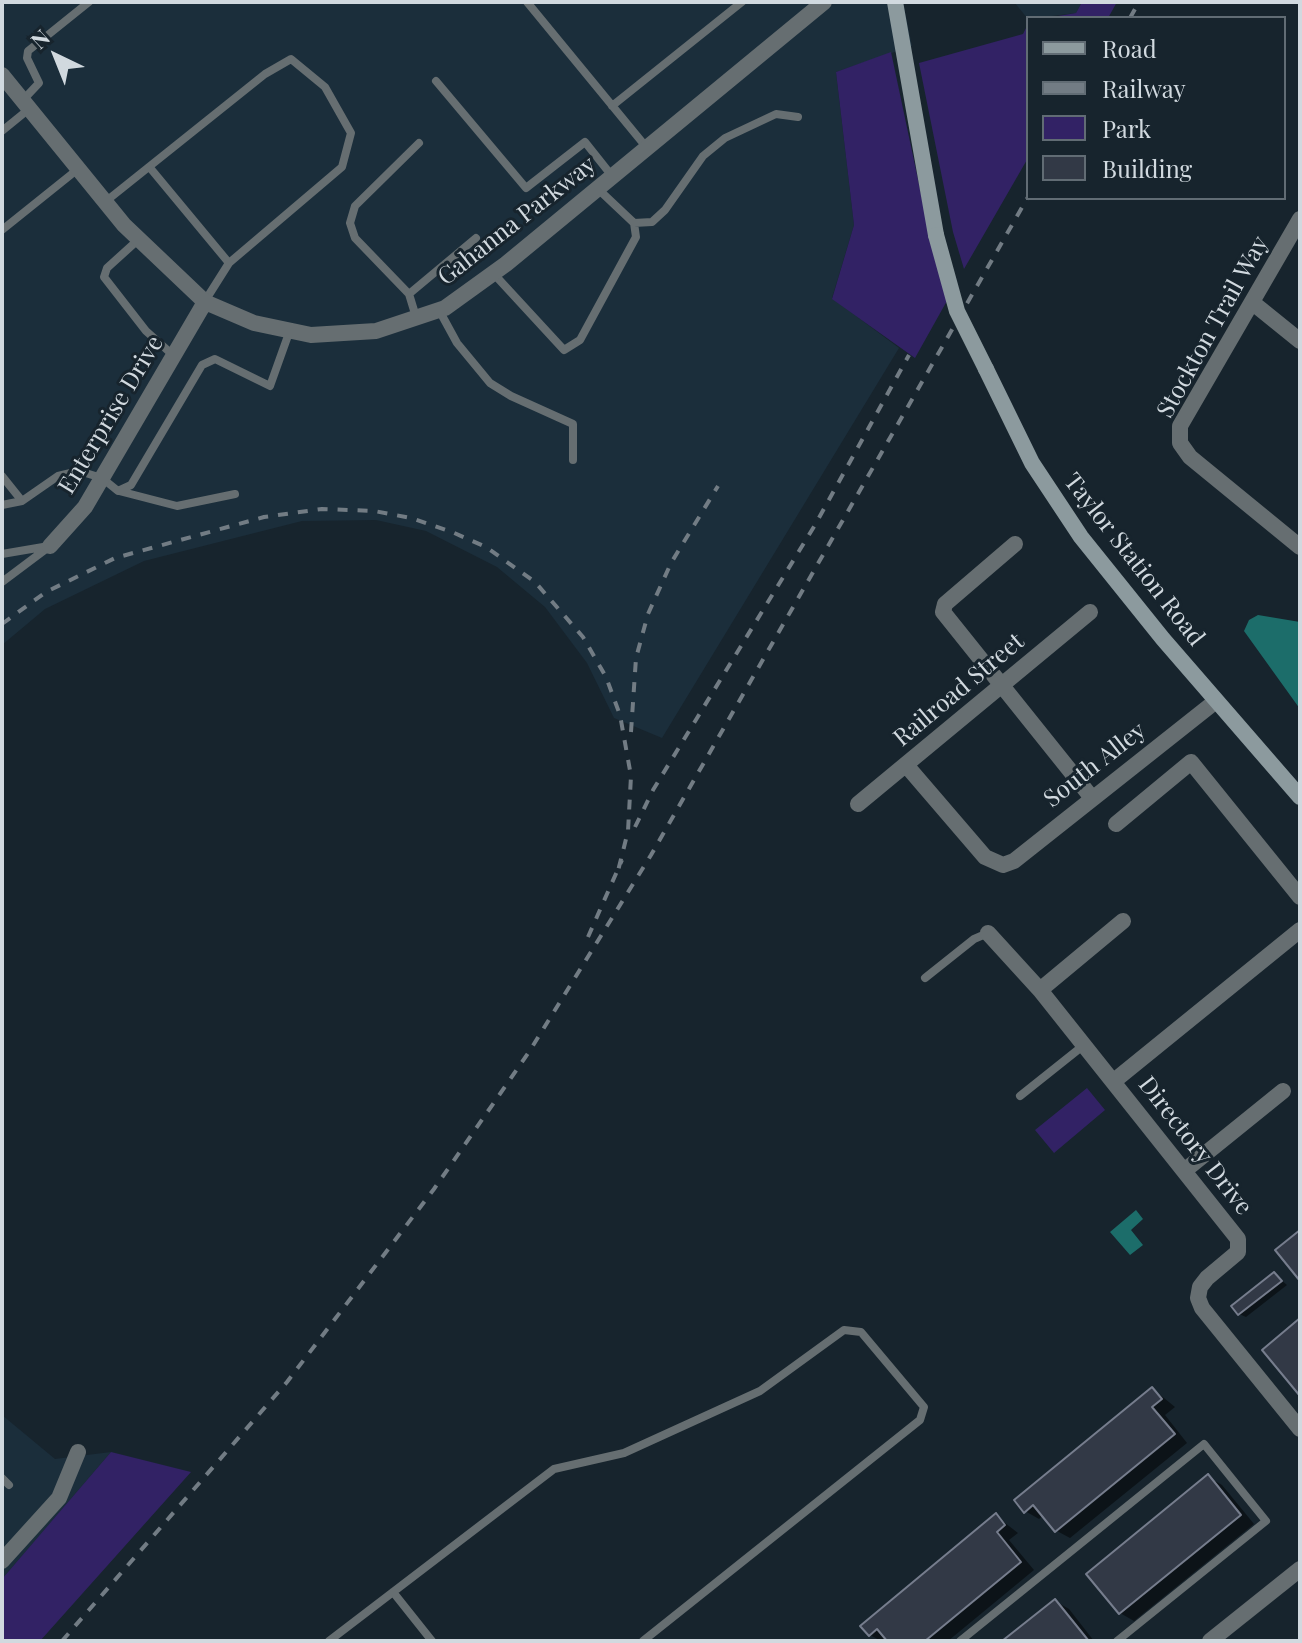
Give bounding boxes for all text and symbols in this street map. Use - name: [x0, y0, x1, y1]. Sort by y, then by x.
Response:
- north arrow: [16, 16, 96, 96]
- legend: [1026, 16, 1286, 200]
- text: N: [24, 22, 56, 55]
- text: Road: [1102, 32, 1157, 64]
- text: Railway: [1102, 72, 1186, 104]
- text: Park: [1102, 112, 1151, 144]
- street label: Gahanna Parkway: [432, 150, 602, 292]
- text: Building: [1102, 152, 1192, 184]
- street label: Stockton Trail Way: [1151, 231, 1275, 423]
- street label: Enterprise Drive: [52, 331, 170, 499]
- street label: Taylor Station Road: [1058, 468, 1210, 652]
- street label: Railroad Street: [888, 627, 1030, 753]
- street label: South Alley: [1038, 716, 1152, 814]
- street label: Directory Drive: [1132, 1071, 1258, 1221]

